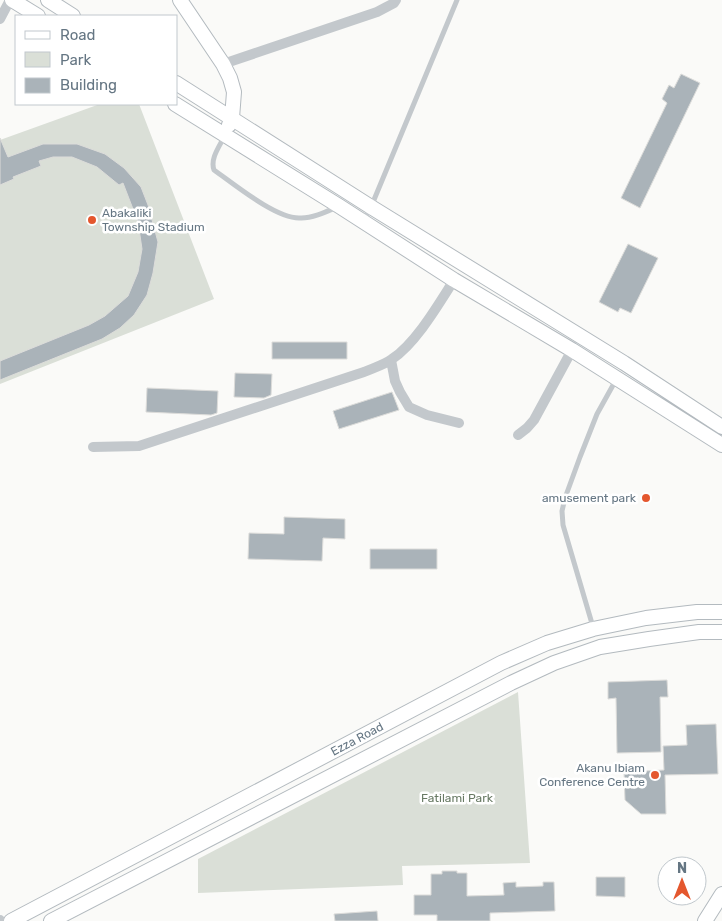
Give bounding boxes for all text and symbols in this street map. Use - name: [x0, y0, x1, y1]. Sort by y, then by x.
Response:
- legend: [15, 15, 178, 105]
- text: Road: [60, 26, 96, 44]
- text: Park: [60, 51, 91, 69]
- text: Building: [60, 76, 117, 94]
- place label: Abakaliki Township Stadium: [102, 206, 205, 234]
- marker: Abakaliki Township Stadium: [86, 214, 98, 226]
- place label: amusement park: [542, 491, 637, 505]
- marker: amusement park: [640, 492, 652, 504]
- street label: Ezza Road: [328, 719, 386, 759]
- place label: Akanu Ibiam Conference Centre: [539, 761, 645, 789]
- marker: Akanu Ibiam Conference Centre: [649, 769, 661, 781]
- park label: Fatilami Park: [421, 791, 494, 805]
- north arrow: [657, 856, 707, 906]
- text: N: [677, 860, 687, 877]

